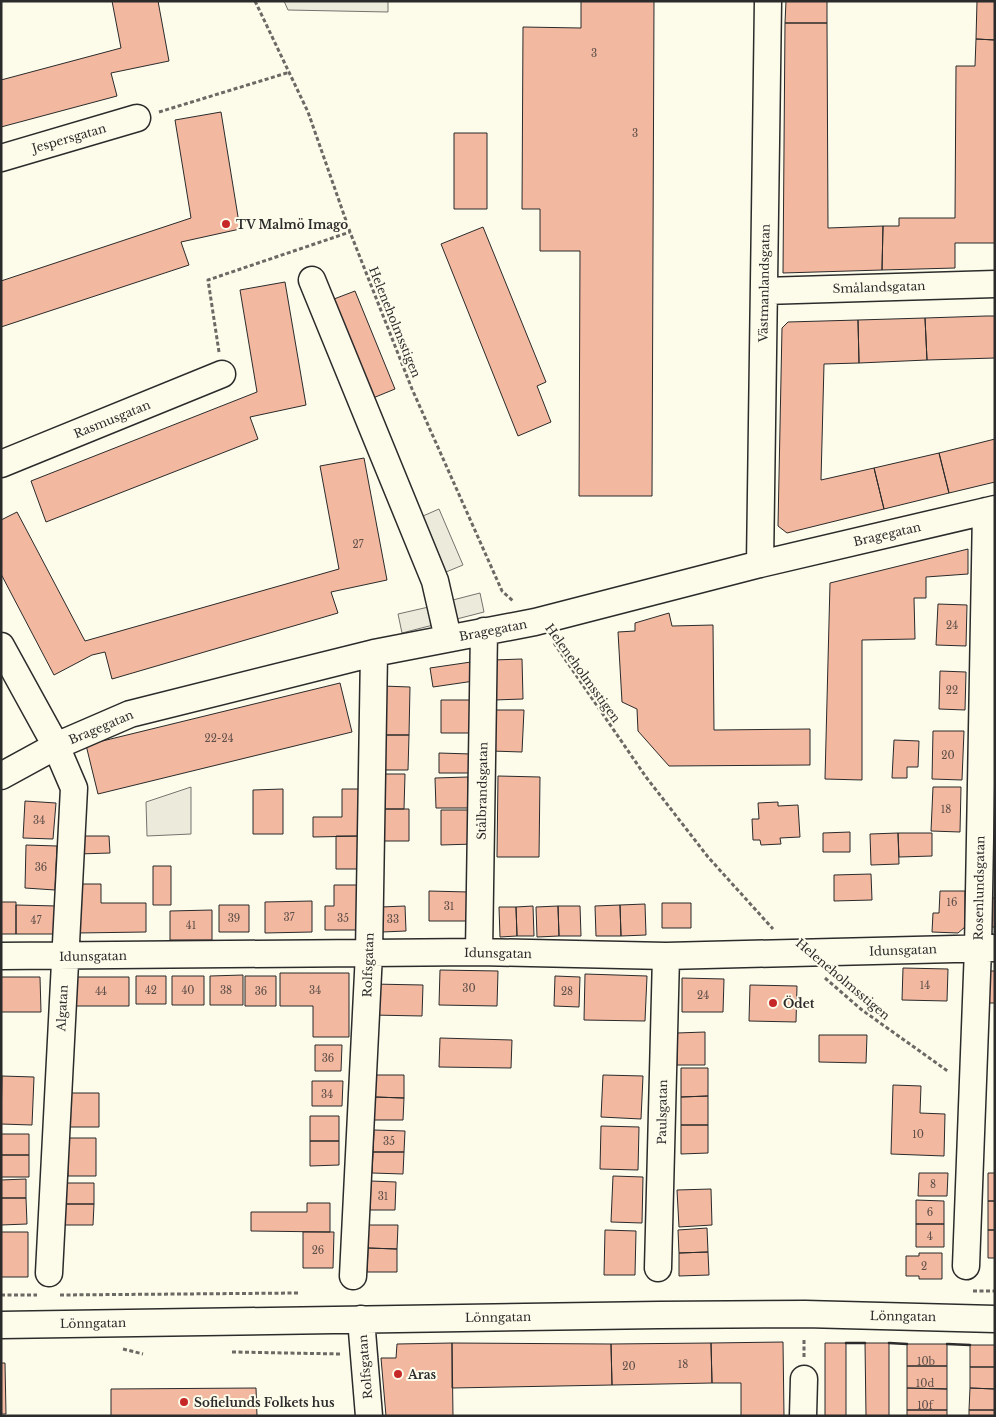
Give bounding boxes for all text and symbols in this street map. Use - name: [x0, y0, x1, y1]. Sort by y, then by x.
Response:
- house number: 3: [591, 47, 597, 60]
- street label: Jespersgatan: [28, 120, 108, 156]
- house number: 3: [632, 127, 638, 140]
- place label: TV Malmö Imago: [236, 217, 348, 232]
- marker: TV Malmö Imago: [220, 218, 232, 230]
- street label: Västmanlandsgatan: [755, 224, 773, 343]
- street label: Heleneholmsstigen: [366, 264, 424, 380]
- street label: Smålandsgatan: [832, 278, 926, 296]
- street label: Rasmusgatan: [72, 397, 152, 441]
- street label: Bragegatan: [852, 519, 922, 549]
- house number: 27: [352, 538, 365, 551]
- street label: Bragegatan: [458, 616, 528, 644]
- house number: 24: [946, 619, 958, 632]
- street label: Heleneholmsstigen: [542, 621, 624, 725]
- house number: 22: [946, 684, 958, 697]
- street label: Bragegatan: [66, 707, 136, 747]
- house number: 22-24: [205, 732, 234, 745]
- street label: Stålbrandsgatan: [474, 742, 490, 840]
- house number: 20: [941, 749, 955, 762]
- house number: 18: [941, 803, 951, 816]
- house number: 34: [33, 814, 45, 827]
- street label: Rosenlundsgatan: [971, 835, 987, 941]
- house number: 36: [35, 861, 47, 874]
- house number: 16: [947, 896, 957, 909]
- house number: 31: [444, 900, 454, 913]
- house number: 37: [283, 911, 296, 924]
- house number: 39: [228, 912, 240, 925]
- house number: 35: [337, 912, 349, 925]
- house number: 33: [387, 913, 399, 926]
- house number: 47: [31, 914, 42, 927]
- house number: 41: [186, 919, 196, 932]
- street label: Rolfsgatan: [359, 932, 377, 998]
- street label: Heleneholmsstigen: [793, 935, 893, 1023]
- street label: Idunsgatan: [869, 941, 937, 959]
- street label: Idunsgatan: [464, 945, 532, 961]
- street label: Idunsgatan: [59, 948, 127, 964]
- house number: 14: [920, 979, 930, 992]
- house number: 30: [462, 982, 476, 995]
- street label: Algatan: [53, 984, 71, 1033]
- house number: 42: [145, 984, 157, 997]
- house number: 40: [182, 984, 195, 997]
- house number: 38: [220, 984, 232, 997]
- house number: 34: [309, 984, 321, 997]
- house number: 44: [95, 985, 107, 998]
- house number: 36: [255, 985, 267, 998]
- house number: 28: [561, 985, 573, 998]
- house number: 24: [697, 989, 709, 1002]
- place label: Ödet: [783, 995, 815, 1011]
- marker: Ödet: [767, 997, 779, 1009]
- house number: 36: [322, 1052, 334, 1065]
- street label: Paulsgatan: [654, 1079, 670, 1145]
- house number: 34: [321, 1088, 333, 1101]
- house number: 10: [912, 1128, 924, 1141]
- house number: 35: [383, 1135, 395, 1148]
- house number: 8: [930, 1178, 936, 1191]
- house number: 31: [378, 1190, 388, 1203]
- house number: 6: [927, 1206, 933, 1219]
- house number: 4: [927, 1230, 933, 1243]
- house number: 26: [312, 1244, 324, 1257]
- house number: 2: [921, 1260, 927, 1273]
- street label: Lönngatan: [870, 1308, 936, 1324]
- street label: Lönngatan: [465, 1309, 531, 1325]
- street label: Lönngatan: [60, 1315, 126, 1331]
- street label: Rolfsgatan: [355, 1334, 375, 1400]
- house number: 10b: [917, 1355, 936, 1368]
- house number: 18: [678, 1358, 688, 1371]
- house number: 20: [622, 1360, 636, 1373]
- place label: Aras: [407, 1367, 437, 1382]
- marker: Aras: [392, 1368, 404, 1380]
- house number: 10d: [916, 1377, 934, 1390]
- place label: Sofielunds Folkets hus: [194, 1395, 335, 1410]
- marker: Sofielunds Folkets hus: [178, 1396, 190, 1408]
- house number: 10f: [917, 1399, 935, 1412]

